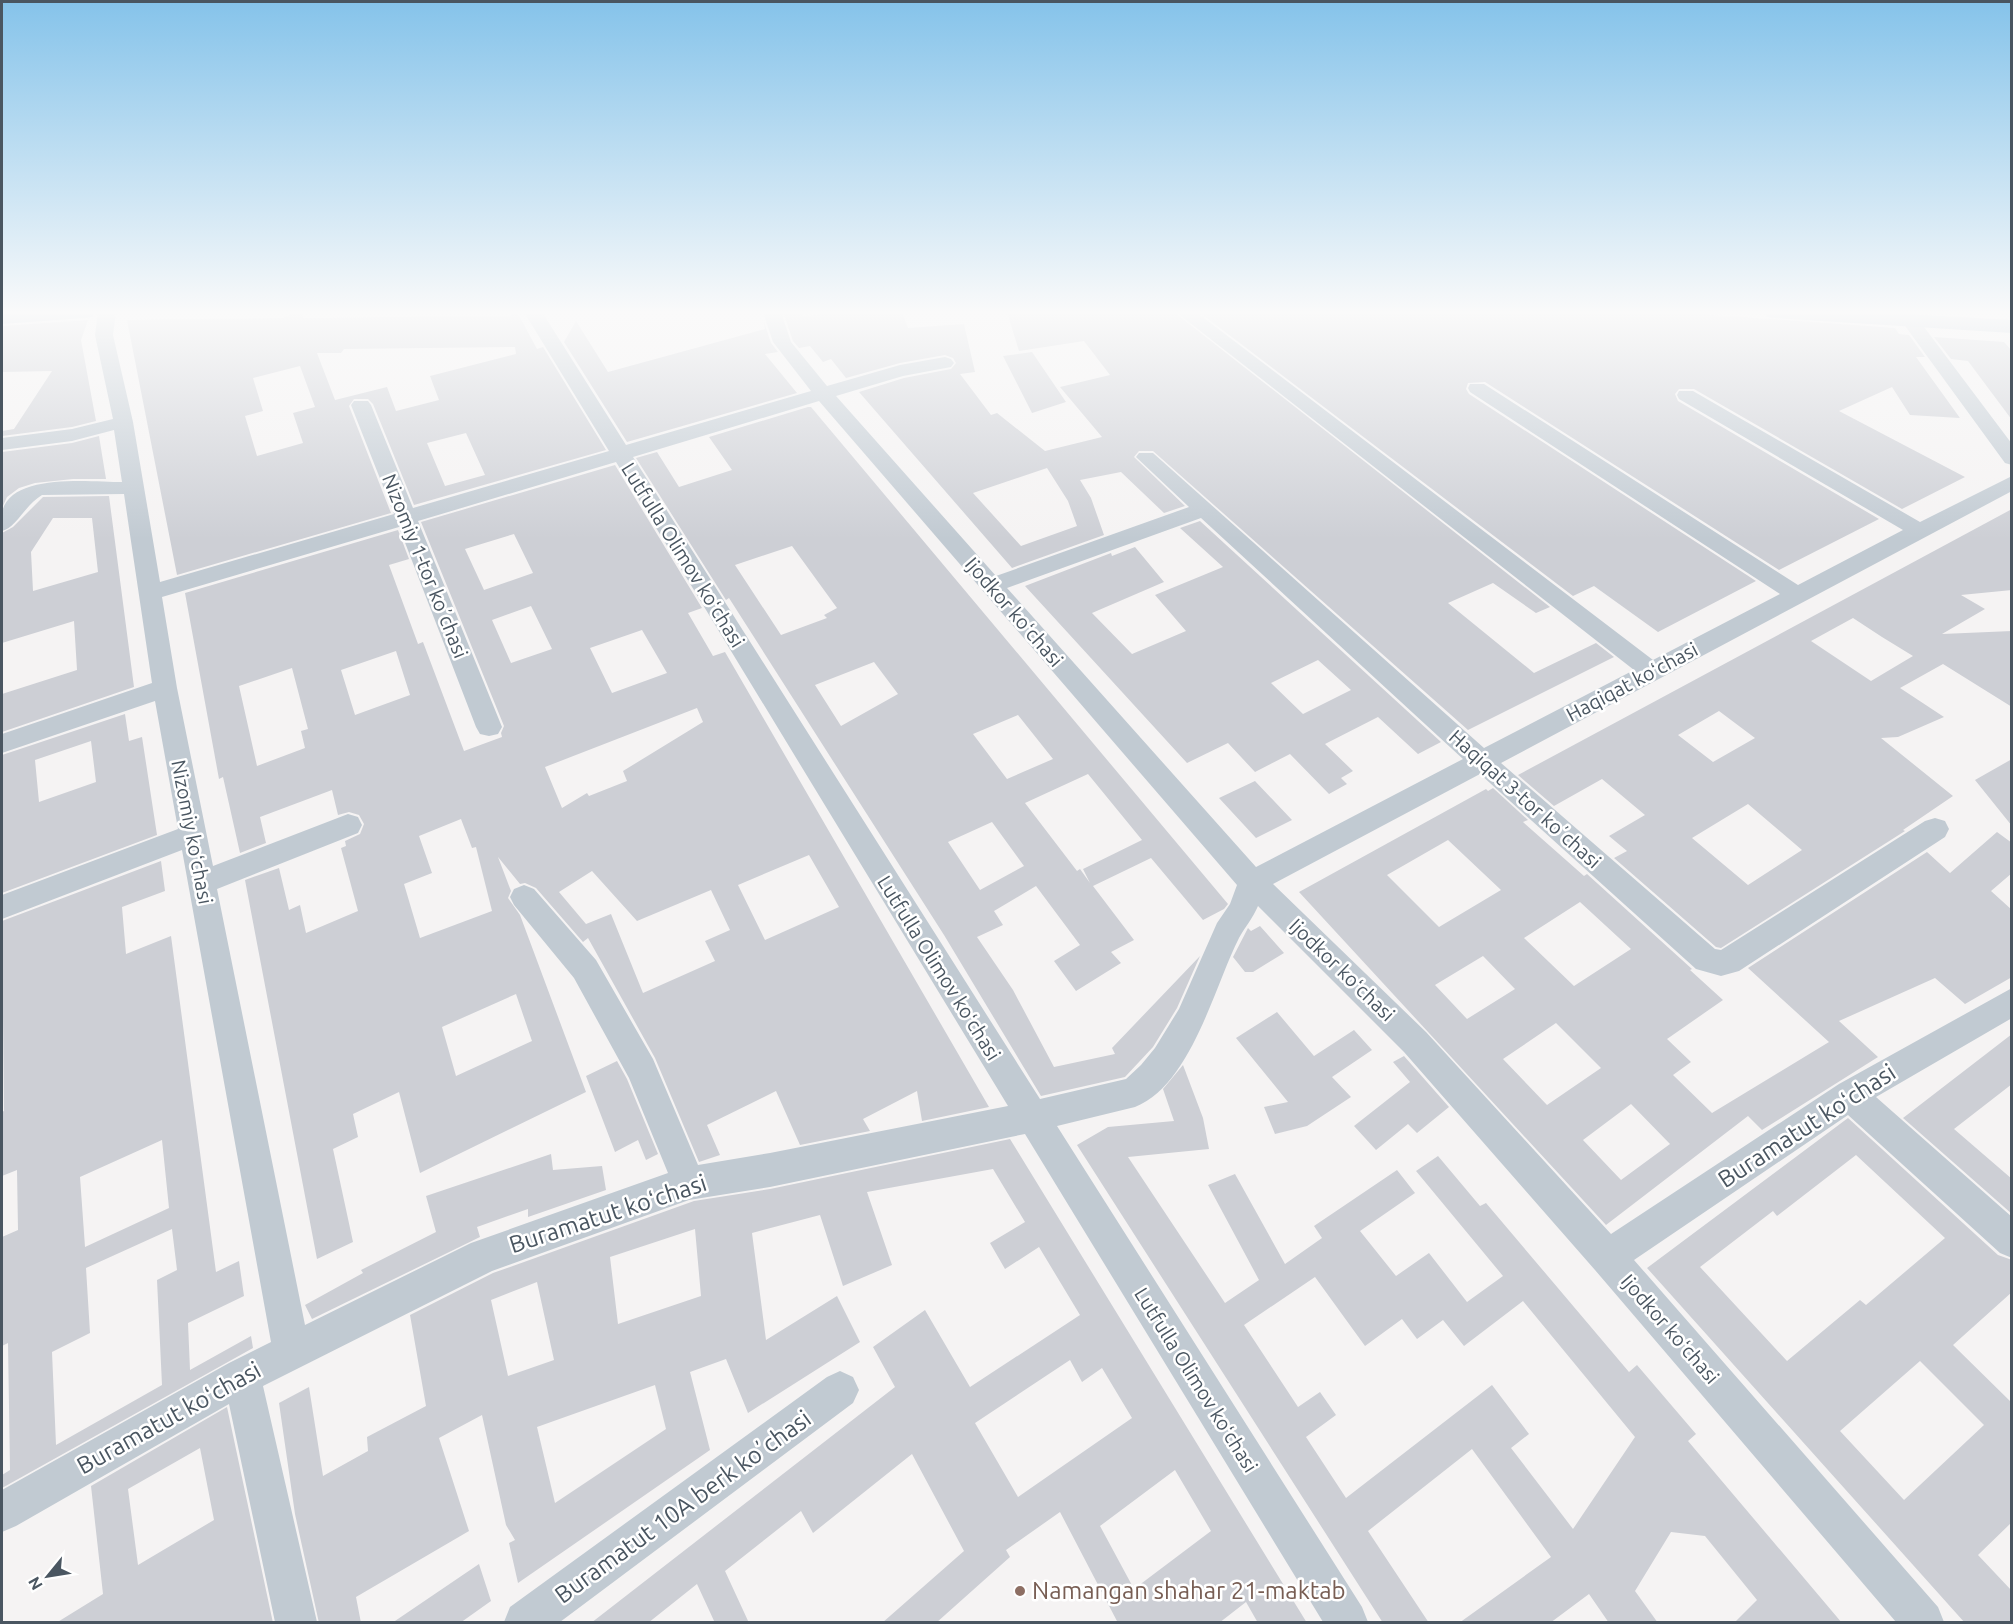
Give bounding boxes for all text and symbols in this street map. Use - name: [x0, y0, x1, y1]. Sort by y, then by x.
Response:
- street label: Lutfulla Olimov koʻchasi: [617, 458, 750, 651]
- street label: Nizomiy 1-tor koʼchasi: [378, 470, 473, 661]
- street label: Ijodkor koʻchasi: [961, 552, 1068, 671]
- street label: Haqiqat koʻchasi: [1562, 637, 1701, 726]
- street label: Haqiqat 3-tor koʼchasi: [1445, 725, 1606, 873]
- street label: Nizomiy koʻchasi: [167, 758, 218, 906]
- street label: Lutfulla Olimov koʻchasi: [873, 871, 1006, 1064]
- street label: Ijodkor koʻchasi: [1285, 914, 1400, 1026]
- street label: Buramatut koʻchasi: [1713, 1058, 1900, 1193]
- street label: Buramatut koʻchasi: [506, 1169, 710, 1258]
- street label: Ijodkor koʻchasi: [1617, 1269, 1724, 1388]
- street label: Lutfulla Olimov koʻchasi: [1130, 1283, 1263, 1476]
- street label: Buramatut koʻchasi: [72, 1356, 265, 1479]
- street label: Buramatut 10А berk koʼchasi: [549, 1405, 816, 1609]
- north arrow: [18, 1546, 78, 1606]
- text: N: [24, 1574, 46, 1593]
- place label: Namangan shahar 21-maktab: [1032, 1577, 1346, 1604]
- marker: Namangan shahar 21-maktab: [1013, 1584, 1027, 1598]

